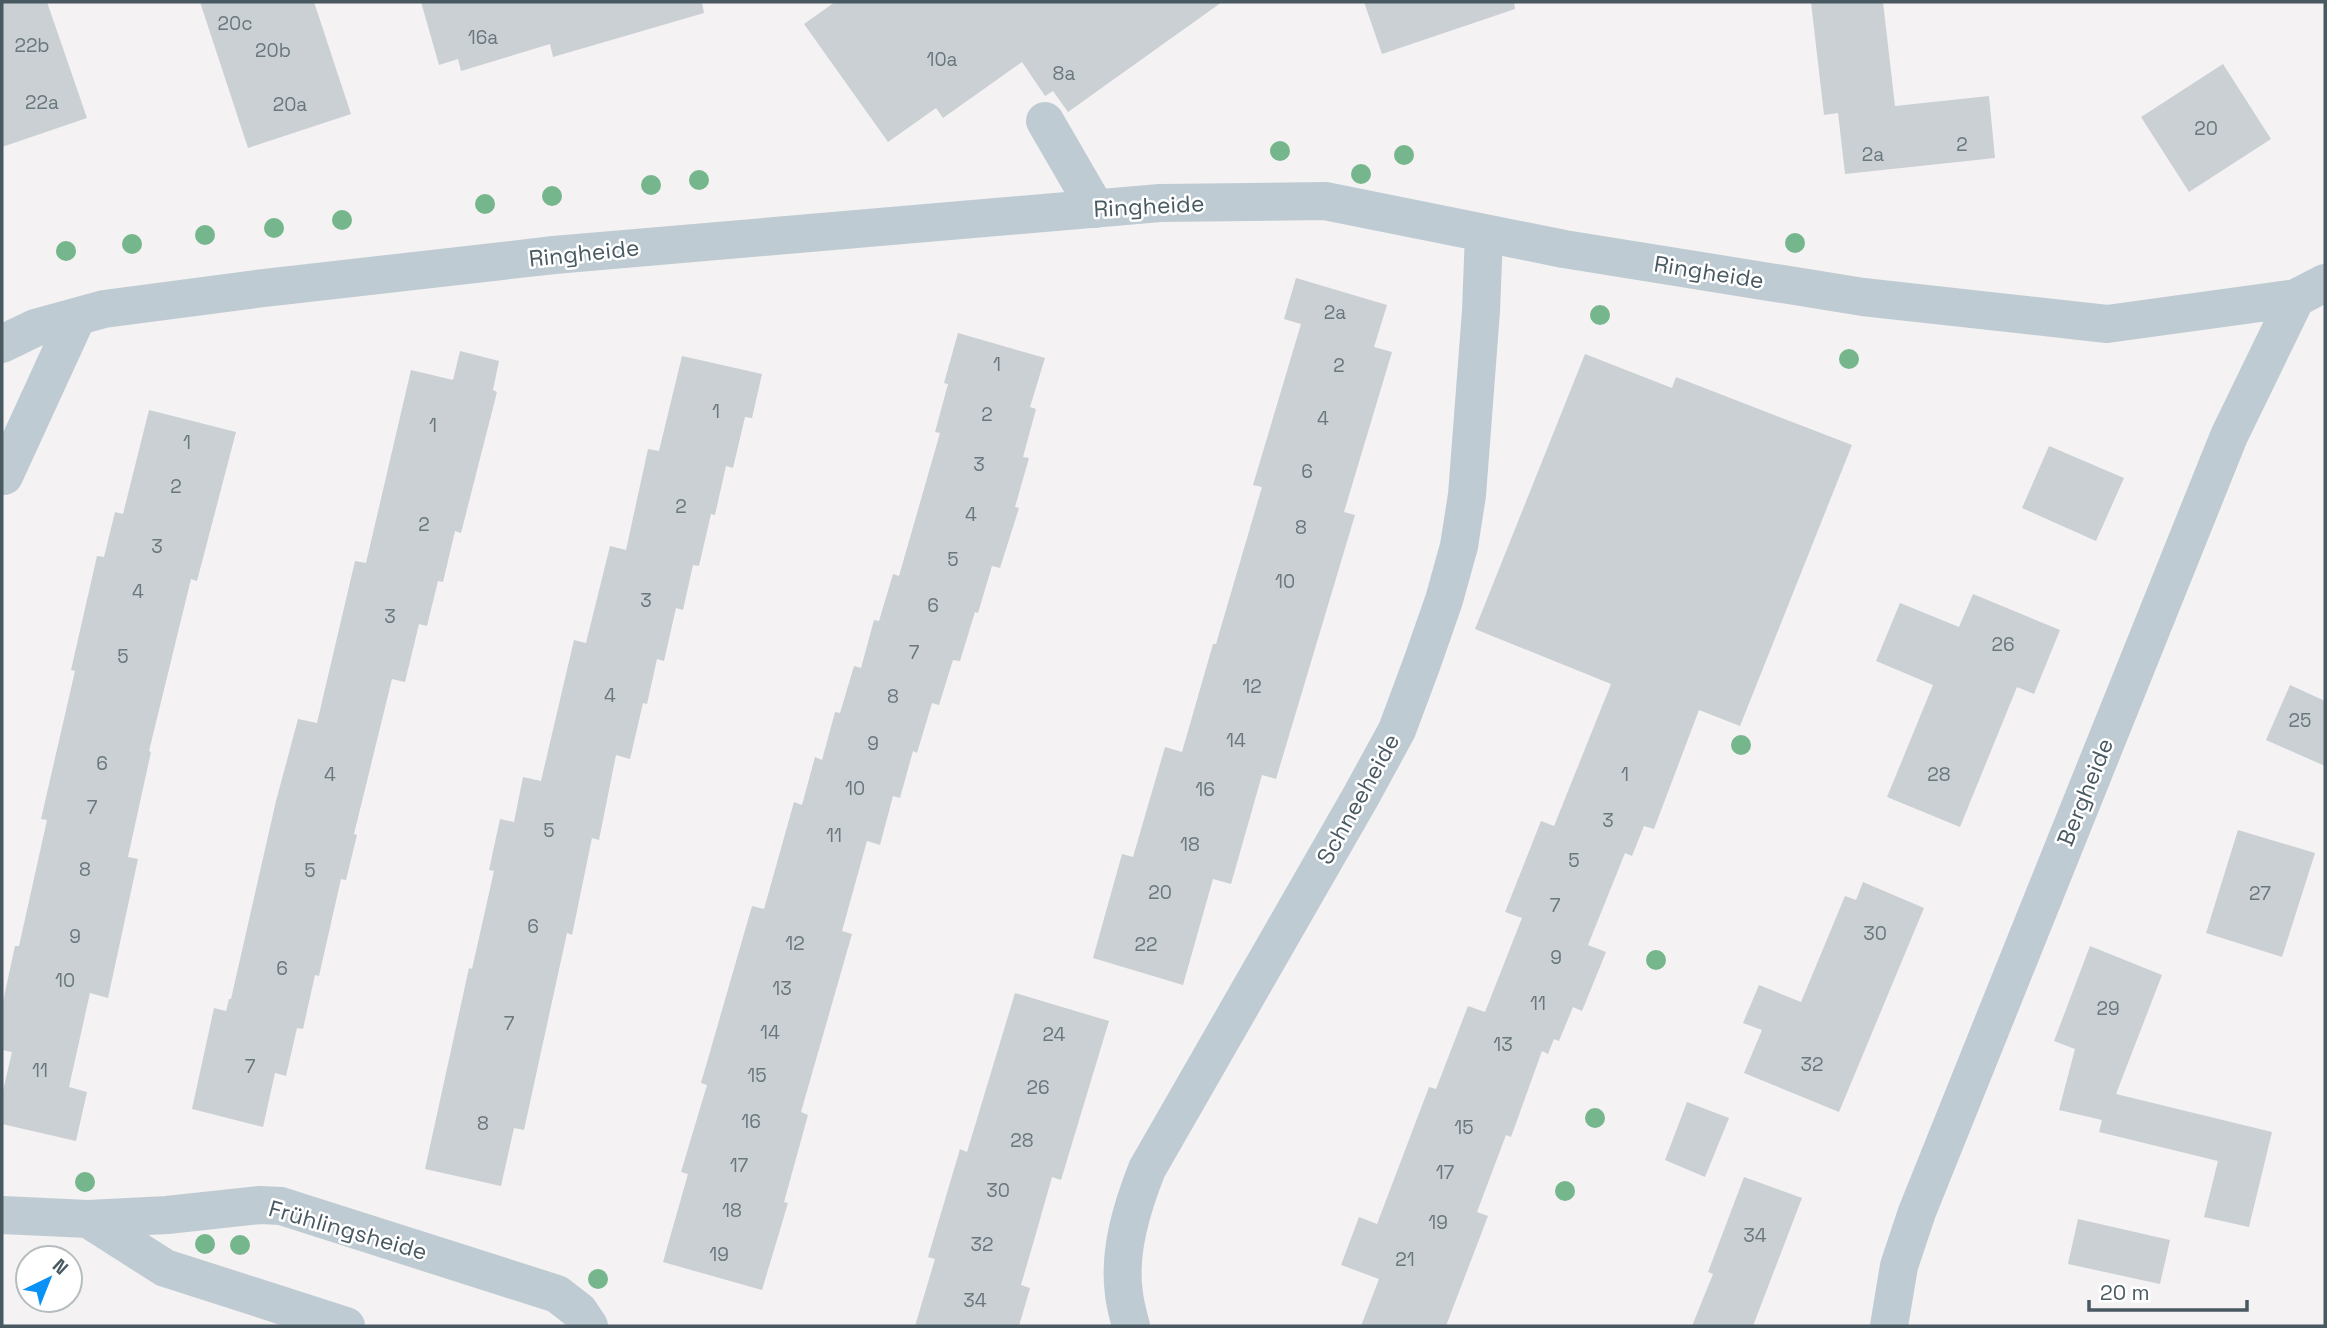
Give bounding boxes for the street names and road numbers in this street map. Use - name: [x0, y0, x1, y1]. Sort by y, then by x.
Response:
- street label: Ringheide: [1093, 188, 1205, 224]
- street label: Ringheide: [527, 232, 641, 274]
- street label: Ringheide: [1652, 249, 1766, 295]
- street label: Schneeheide: [1310, 728, 1406, 870]
- street label: Bergheide: [2050, 734, 2120, 850]
- street label: Frühlingsheide: [265, 1193, 431, 1267]

